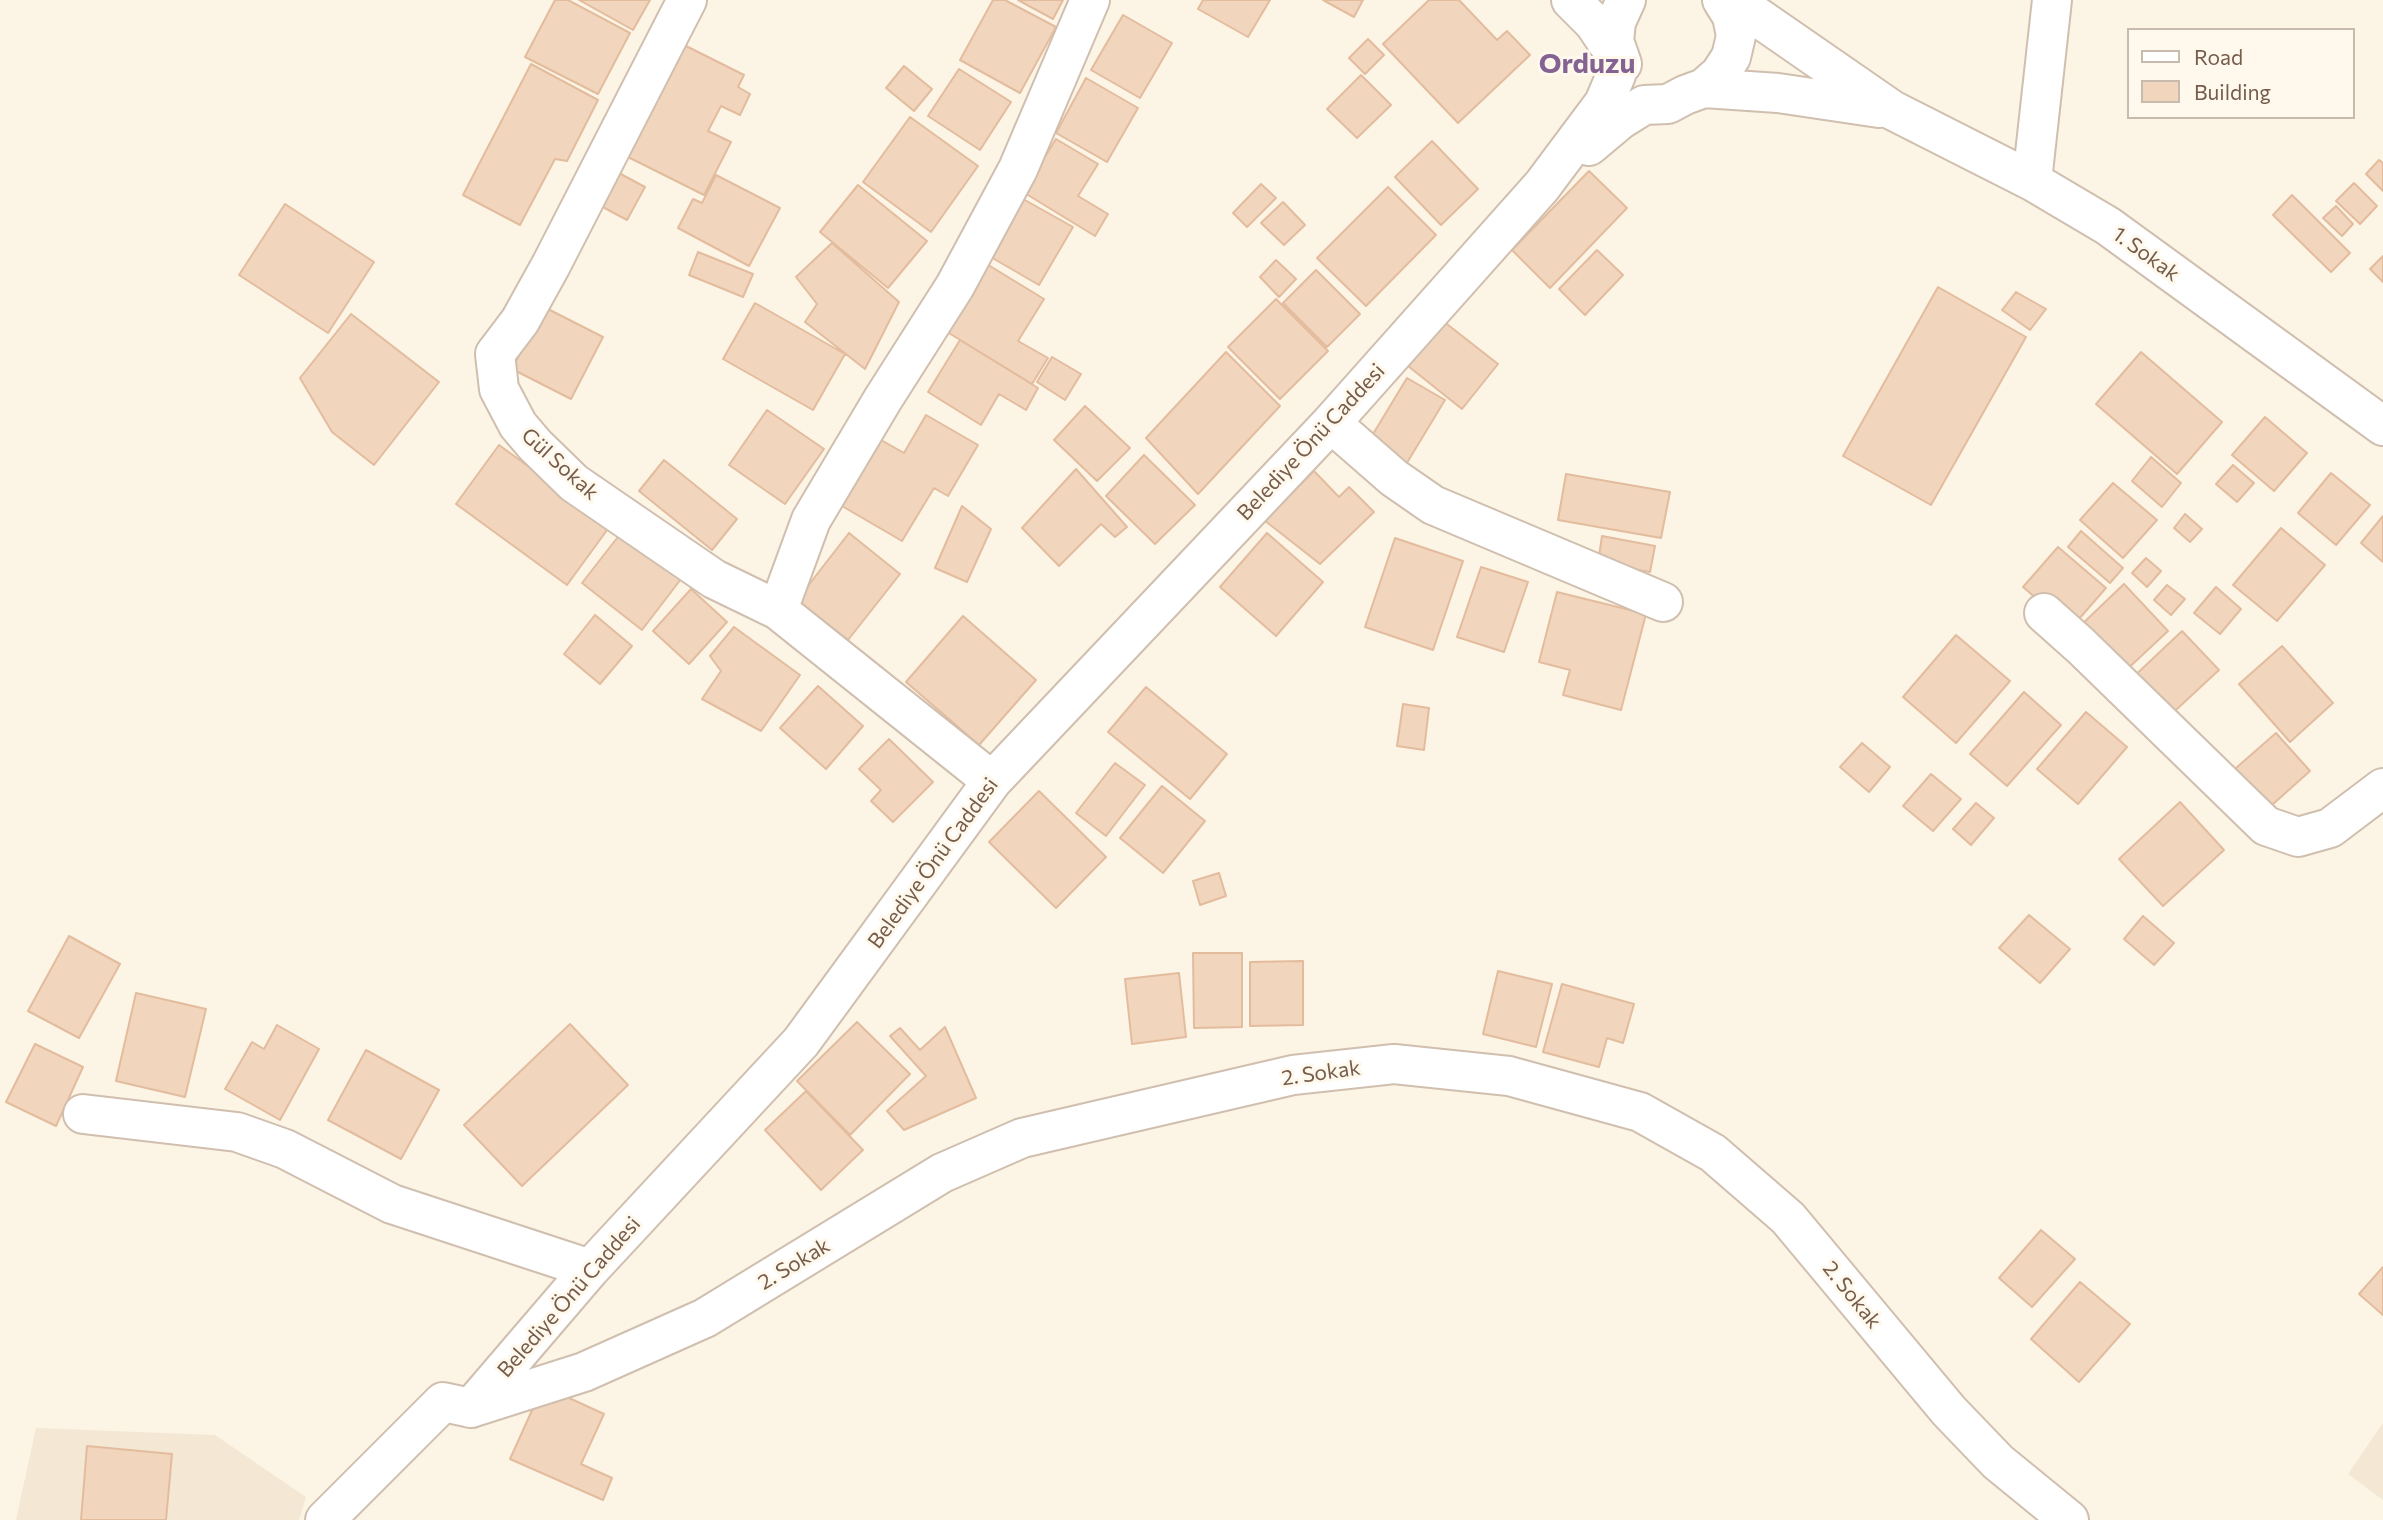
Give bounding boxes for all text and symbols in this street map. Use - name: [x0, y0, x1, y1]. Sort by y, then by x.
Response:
- legend: [2128, 28, 2355, 119]
- text: Road: [2194, 44, 2243, 69]
- district label: Orduzu: [1539, 47, 1635, 81]
- text: Building: [2194, 79, 2271, 104]
- street label: 1. Sokak: [2108, 221, 2184, 287]
- street label: Belediye Önü Caddesi: [1232, 359, 1390, 525]
- street label: Gül Sokak: [516, 423, 604, 505]
- street label: Belediye Önü Caddesi: [863, 773, 1003, 953]
- street label: 2. Sokak: [1280, 1055, 1362, 1091]
- street label: Belediye Önü Caddesi: [492, 1211, 646, 1383]
- street label: 2. Sokak: [754, 1233, 834, 1295]
- street label: 2. Sokak: [1817, 1256, 1887, 1334]

